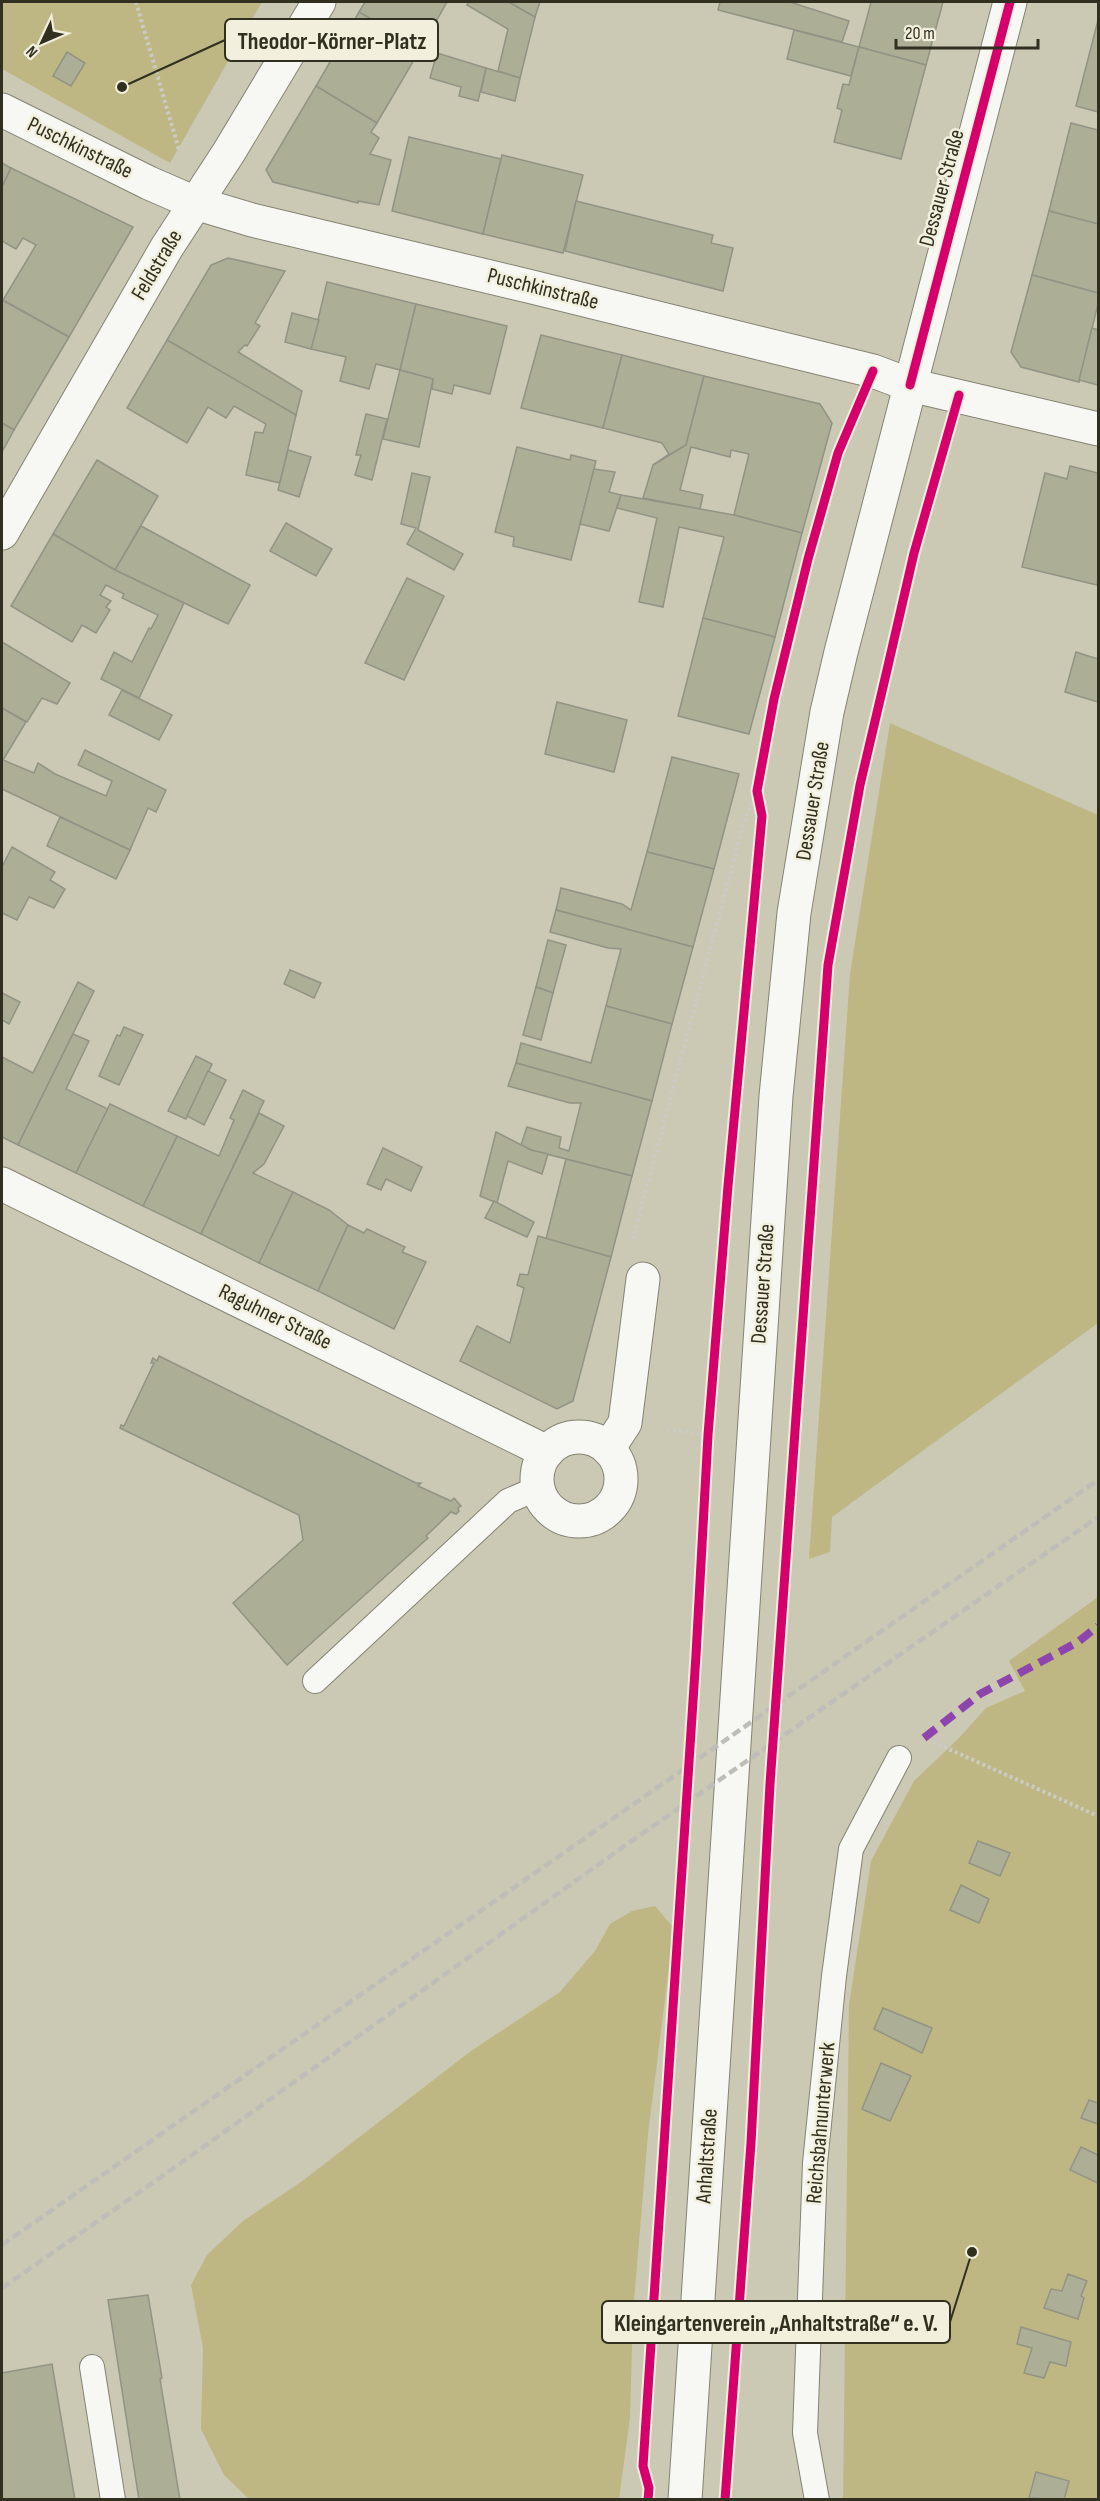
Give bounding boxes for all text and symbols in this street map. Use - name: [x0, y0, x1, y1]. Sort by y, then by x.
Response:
- north arrow: [12, 12, 72, 72]
- scale bar: [896, 12, 1038, 50]
- callout: Theodor-Körner-Platz: [225, 19, 438, 61]
- text: 20 m: [905, 23, 935, 44]
- text: Theodor-Körner-Platz: [238, 27, 426, 56]
- text: N: [22, 42, 42, 61]
- street label: Puschkinstraße: [23, 111, 137, 185]
- street label: Dessauer Straße: [913, 126, 971, 250]
- street label: Feldstraße: [126, 225, 188, 305]
- street label: Puschkinstraße: [485, 262, 601, 316]
- street label: Dessauer Straße: [790, 740, 836, 862]
- street label: Dessauer Straße: [745, 1223, 781, 1345]
- street label: Raguhner Straße: [214, 1278, 336, 1356]
- street label: Reichsbahnunterwerk: [800, 2041, 842, 2205]
- street label: Anhaltstraße: [690, 2108, 724, 2205]
- callout: Kleingartenverein „Anhaltstraße“ e. V.: [602, 2301, 950, 2343]
- text: Kleingartenverein „Anhaltstraße“ e. V.: [614, 2309, 938, 2338]

